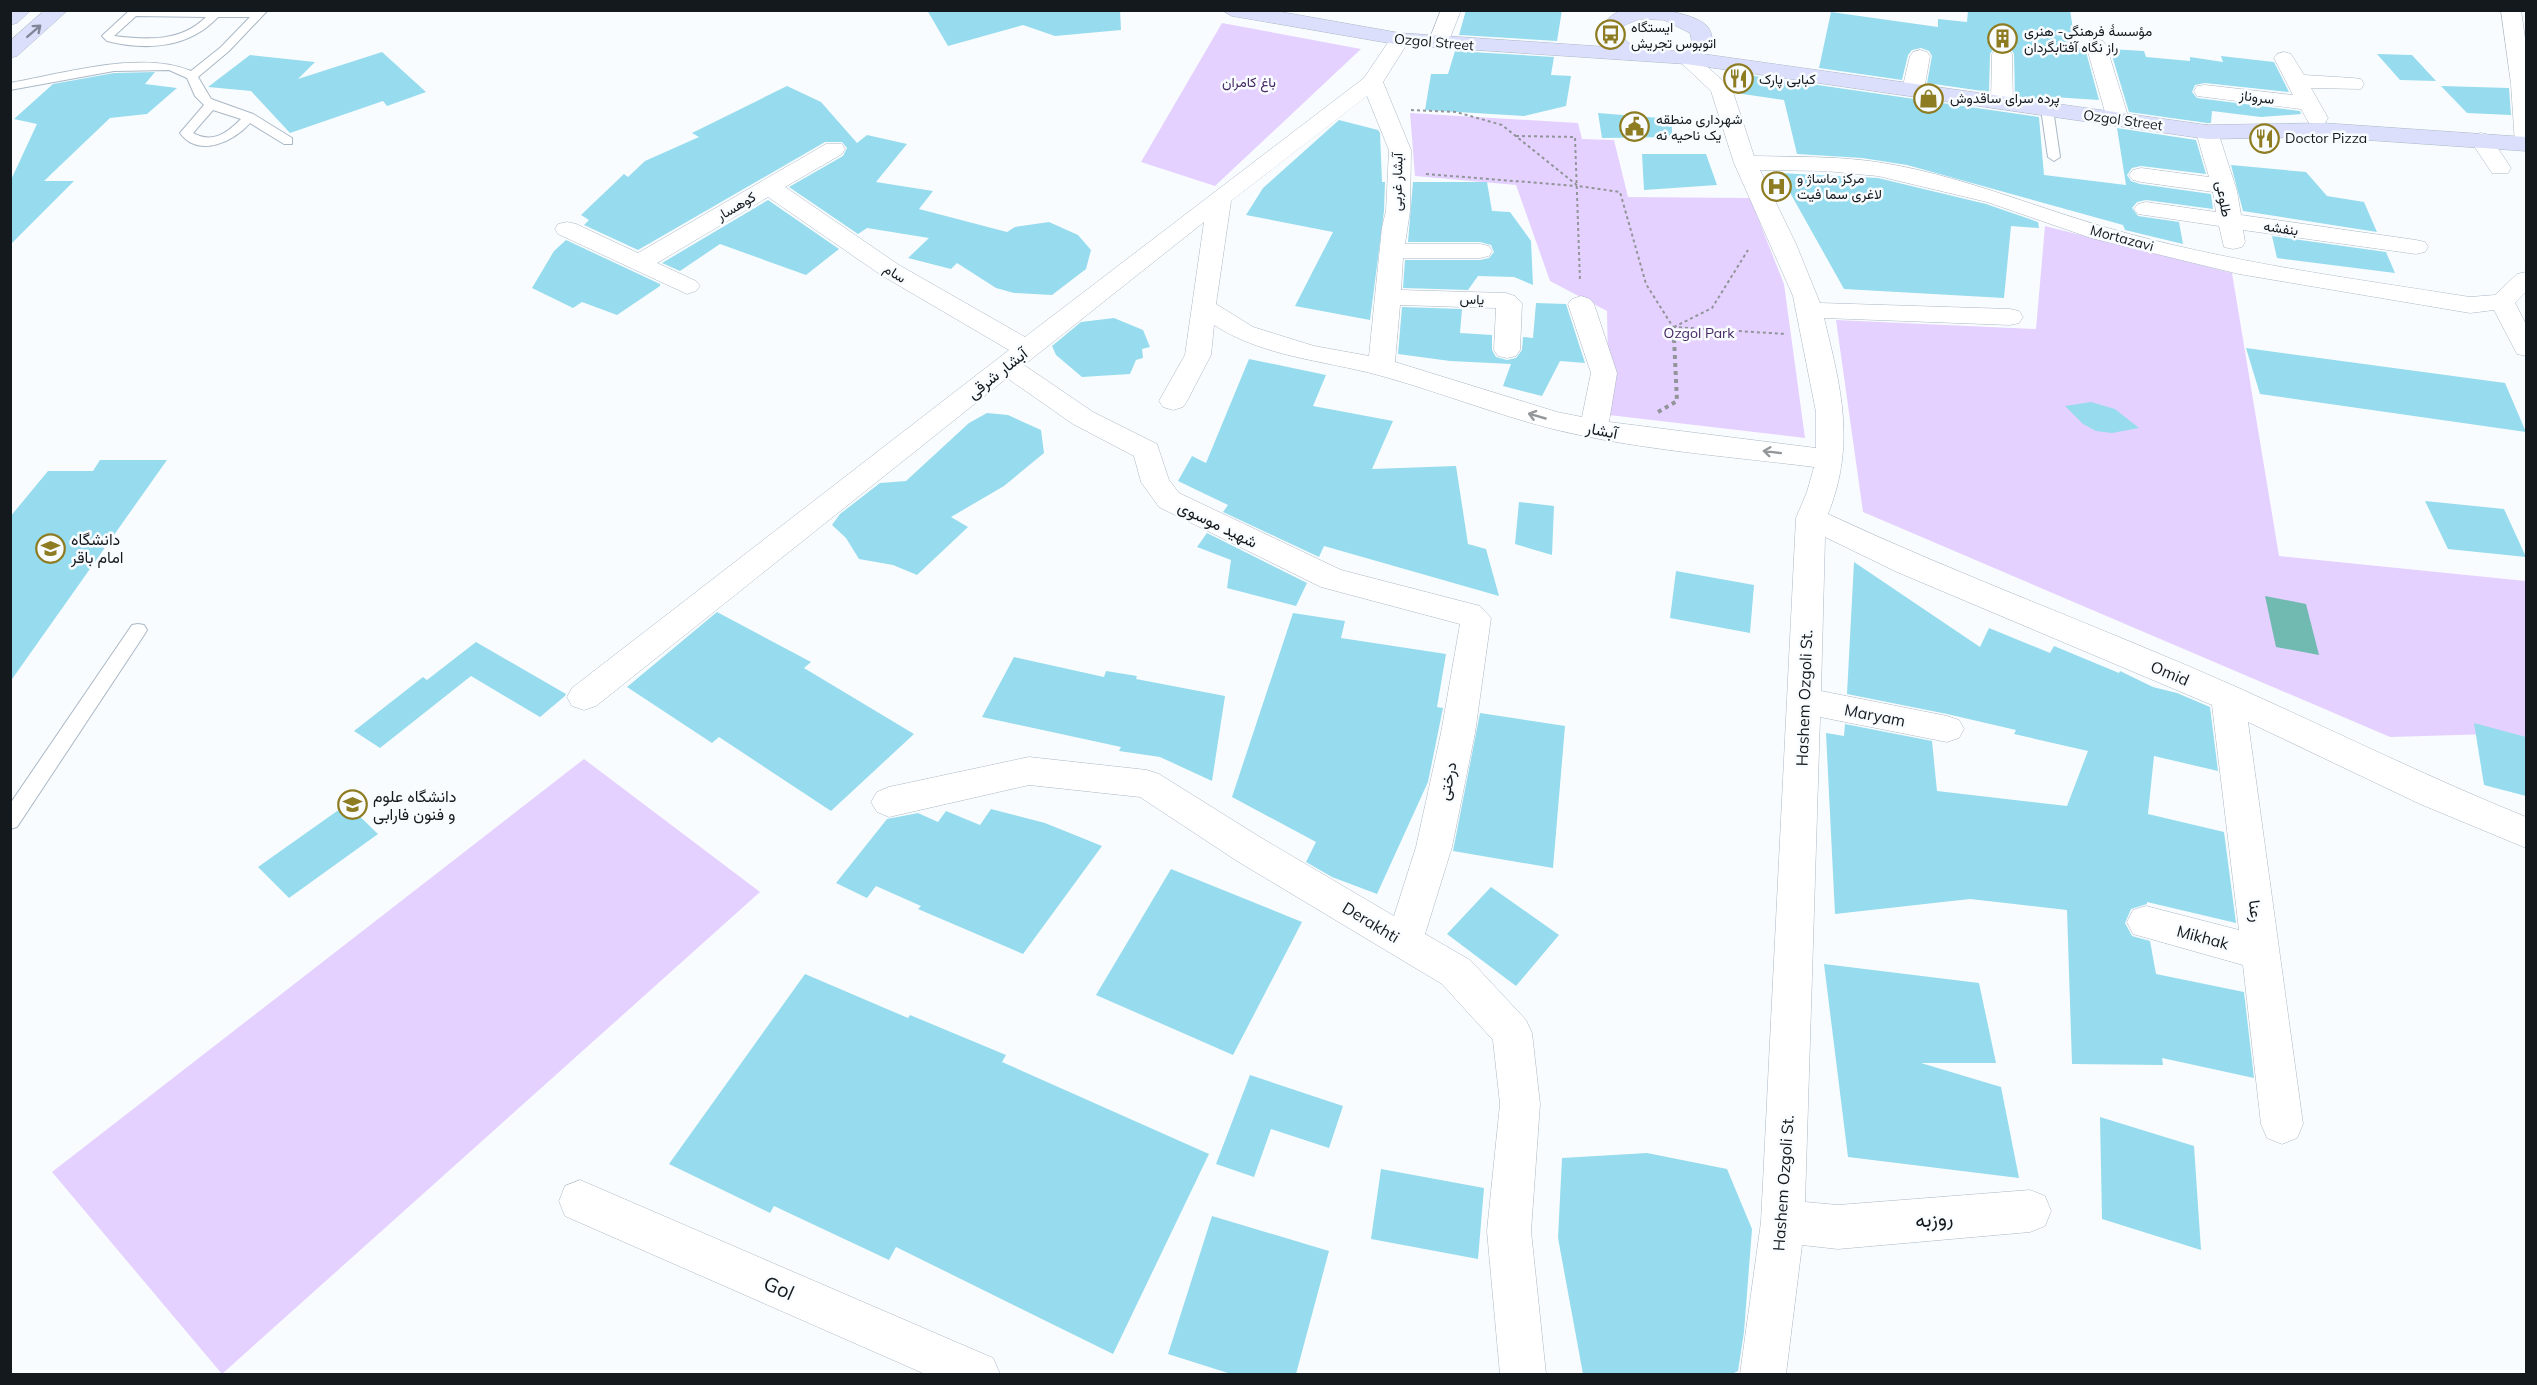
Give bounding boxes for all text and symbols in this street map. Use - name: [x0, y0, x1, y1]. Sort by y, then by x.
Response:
- place label: ایستگاه اتوبوس تجریش: [1631, 18, 1716, 52]
- bus stop icon: ایستگاه اتوبوس تجریش: [1594, 19, 1626, 51]
- place label: مؤسسۀ فرهنگی- هنری راز نگاه آفتابگردان: [2024, 22, 2152, 56]
- building icon: مؤسسۀ فرهنگی- هنری راز نگاه آفتابگردان: [1987, 23, 2019, 55]
- one-way arrow: [26, 24, 41, 38]
- street label: Ozgol Street: [1393, 30, 1475, 54]
- restaurant icon: کبابی پارک: [1722, 63, 1754, 95]
- place label: کبابی پارک: [1759, 70, 1816, 89]
- park label: باغ کامران: [1222, 73, 1276, 93]
- shop icon: پرده سرای ساقدوش: [1913, 82, 1945, 114]
- street label: سروناز: [2238, 86, 2275, 108]
- place label: پرده سرای ساقدوش: [1950, 89, 2060, 108]
- street label: Ozgol Street: [2082, 106, 2164, 134]
- place label: شهرداری منطقه یک ناحیه نه: [1656, 110, 1742, 144]
- public building icon: شهرداری منطقه یک ناحیه نه: [1619, 111, 1651, 143]
- restaurant icon: Doctor Pizza: [2248, 122, 2280, 154]
- place label: Doctor Pizza: [2285, 129, 2367, 147]
- street label: آبشار غربی: [1387, 151, 1407, 211]
- place label: مرکز ماساژ و لاغری سما فیت: [1797, 169, 1882, 203]
- hospital icon: مرکز ماساژ و لاغری سما فیت: [1760, 170, 1792, 202]
- street label: طلوعی: [2212, 180, 2236, 218]
- street label: کوهسار: [712, 188, 759, 225]
- street label: بنفشه: [2262, 217, 2300, 239]
- street label: Mortazavi: [2088, 221, 2156, 255]
- street label: سام: [880, 259, 910, 287]
- street label: یاس: [1459, 290, 1485, 308]
- park label: Ozgol Park: [1664, 324, 1735, 342]
- street label: آبشار شرقی: [963, 342, 1033, 404]
- one-way arrow: [1528, 409, 1547, 421]
- street label: آبشار: [1583, 417, 1621, 444]
- one-way arrow: [1763, 447, 1783, 458]
- street label: شهید موسوی: [1175, 496, 1261, 553]
- place label: دانشگاه امام باقر: [70, 529, 124, 568]
- school or university icon: دانشگاه امام باقر: [34, 532, 66, 564]
- street label: Hashem Ozgoli St.: [1792, 629, 1816, 767]
- street label: Omid: [2148, 656, 2192, 690]
- street label: Maryam: [1843, 699, 1907, 731]
- street label: درختی: [1433, 760, 1462, 802]
- place label: دانشگاه علوم و فنون فارابی: [373, 786, 457, 825]
- school or university icon: دانشگاه علوم و فنون فارابی: [336, 789, 368, 821]
- street label: Derakhti: [1339, 897, 1403, 947]
- street label: رعنا: [2244, 899, 2267, 923]
- street label: Mikhak: [2175, 920, 2232, 954]
- street label: Hashem Ozgoli St.: [1768, 1114, 1798, 1252]
- street label: روزبه: [1914, 1204, 1954, 1234]
- street label: Gol: [760, 1270, 798, 1305]

